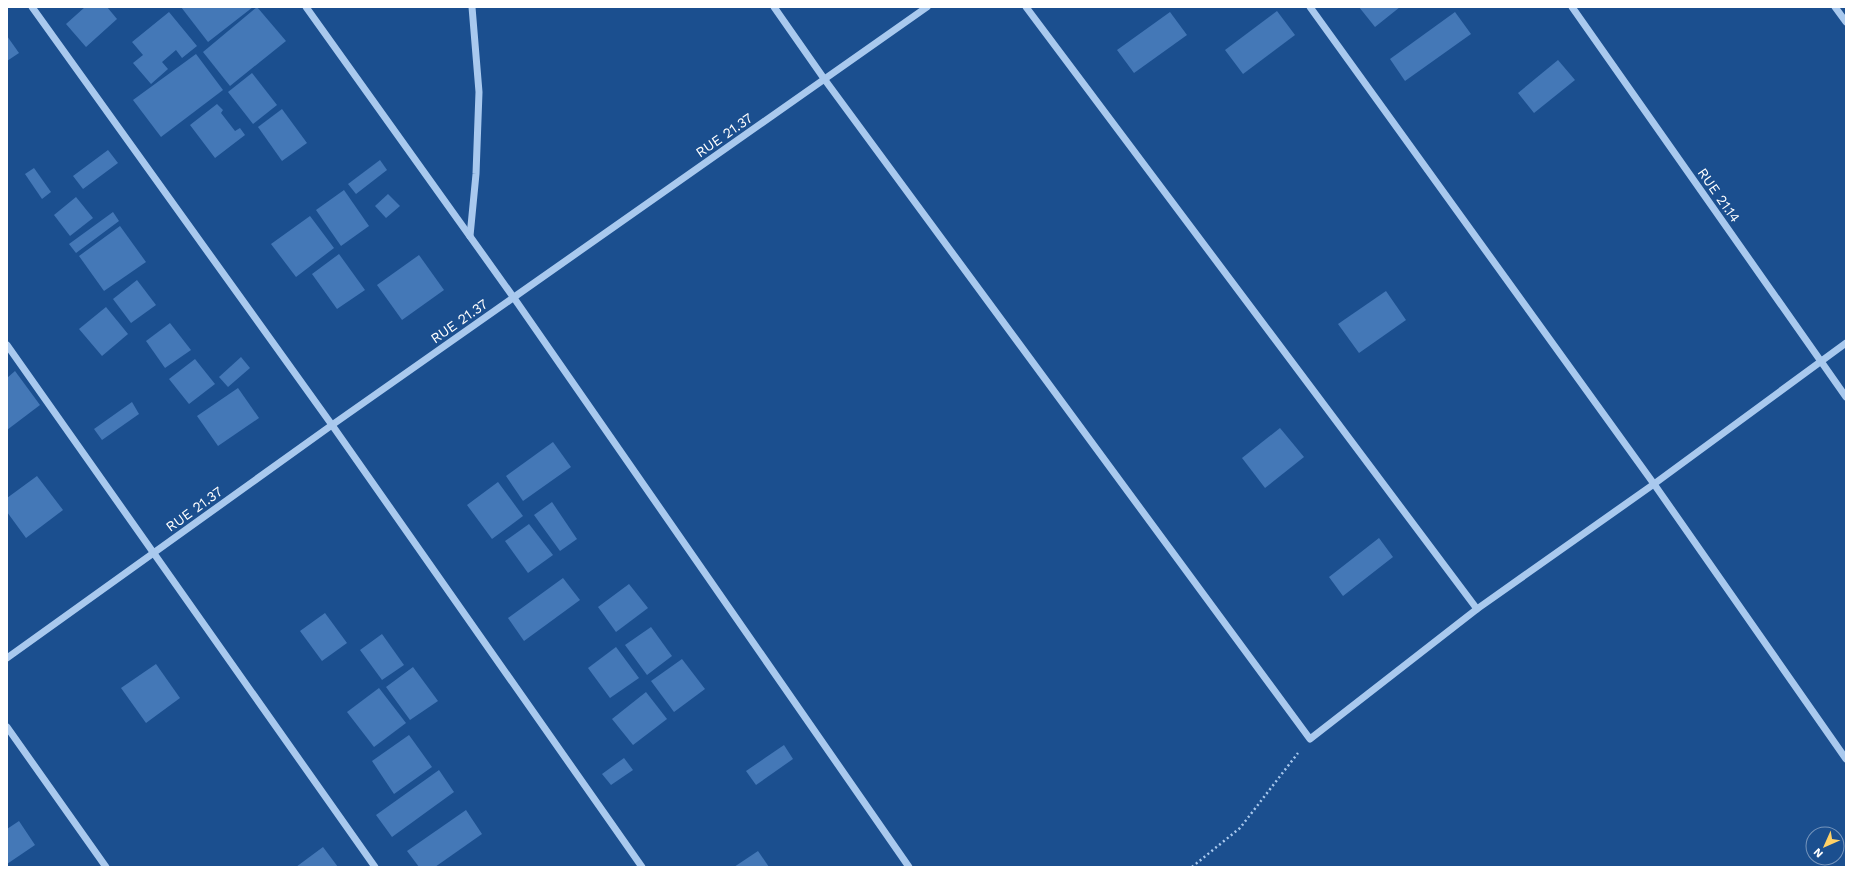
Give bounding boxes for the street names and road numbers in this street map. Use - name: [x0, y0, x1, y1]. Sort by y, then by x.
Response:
- street label: RUE 21.37: [692, 110, 756, 160]
- street label: RUE 21.14: [1694, 165, 1744, 225]
- street label: RUE 21.37: [427, 296, 491, 346]
- street label: RUE 21.37: [163, 483, 225, 535]

